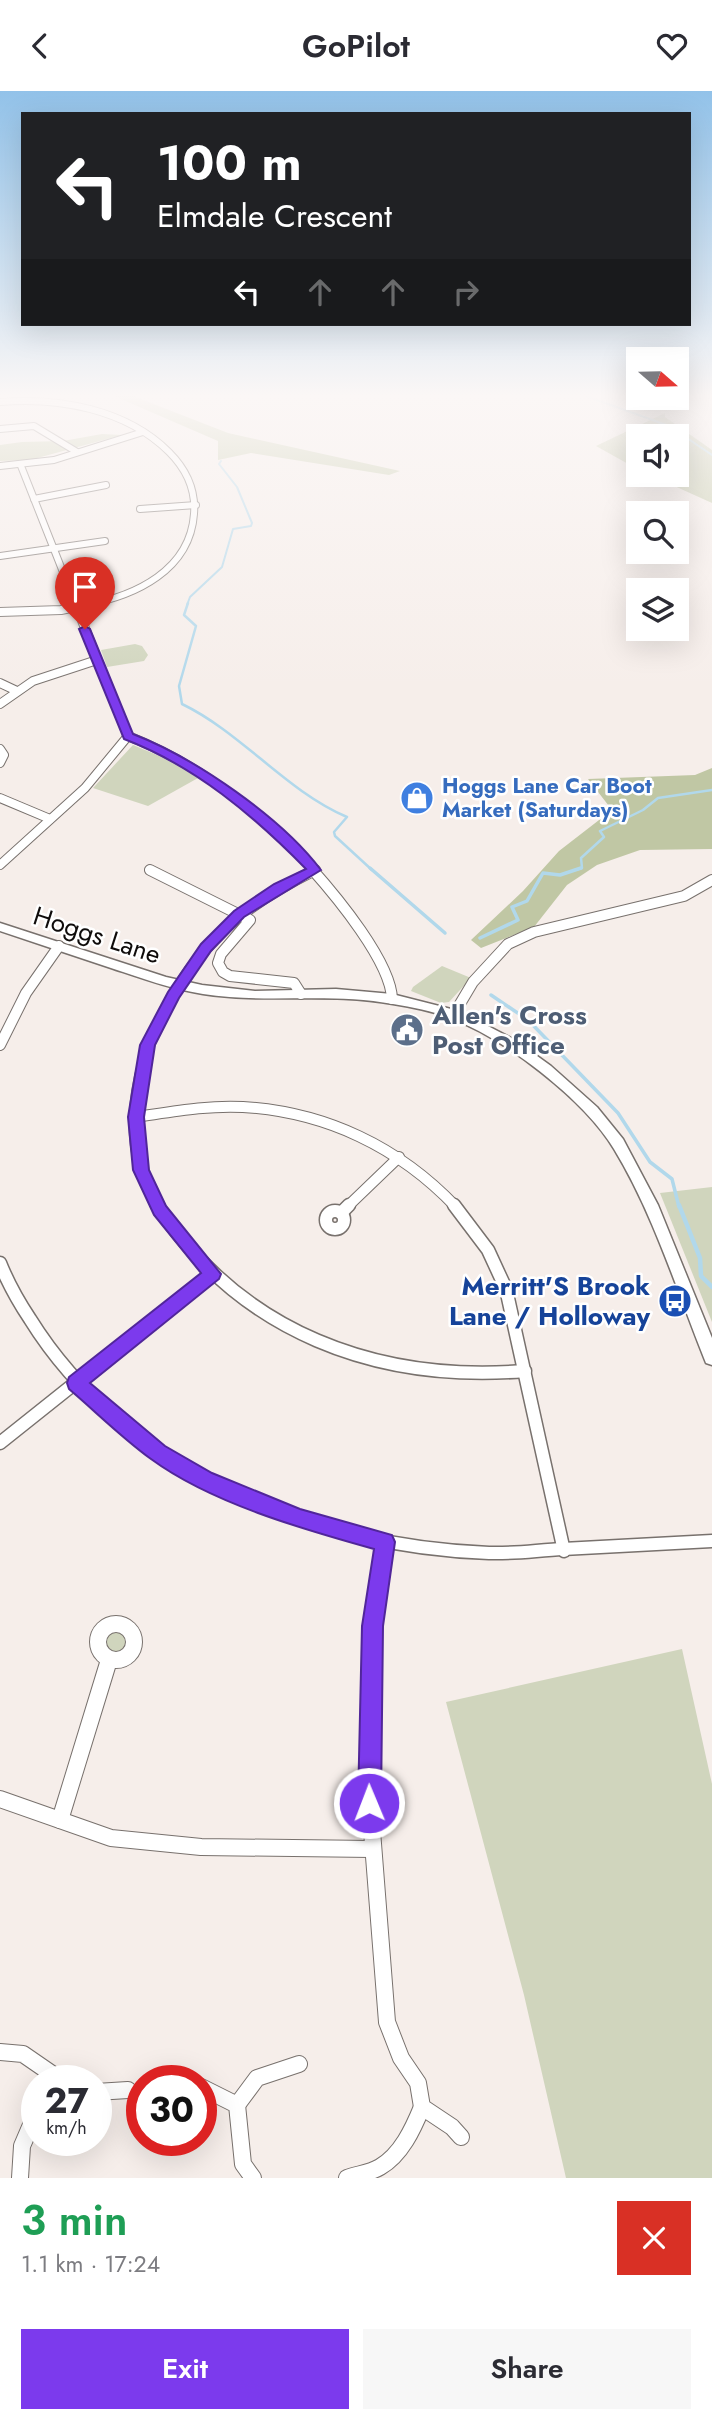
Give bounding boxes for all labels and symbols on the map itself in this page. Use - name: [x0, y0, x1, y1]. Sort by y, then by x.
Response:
- north arrow: [626, 347, 690, 409]
- pin: [55, 557, 115, 629]
- place label: Hoggs Lane Car Boot Market (Saturdays): [442, 771, 652, 825]
- shop icon: Hoggs Lane Car Boot Market (Saturdays): [398, 779, 436, 817]
- street label: Hoggs Lane: [28, 897, 166, 973]
- place label: Allen's Cross Post Office: [431, 996, 587, 1064]
- public building icon: Allen's Cross Post Office: [388, 1011, 426, 1049]
- place label: Merritt'S Brook Lane / Holloway: [449, 1267, 650, 1335]
- bus stop icon: Merritt'S Brook Lane / Holloway: [656, 1282, 694, 1320]
- position arrow: [332, 1766, 406, 1840]
- speed limit sign: 30: [126, 2065, 217, 2156]

